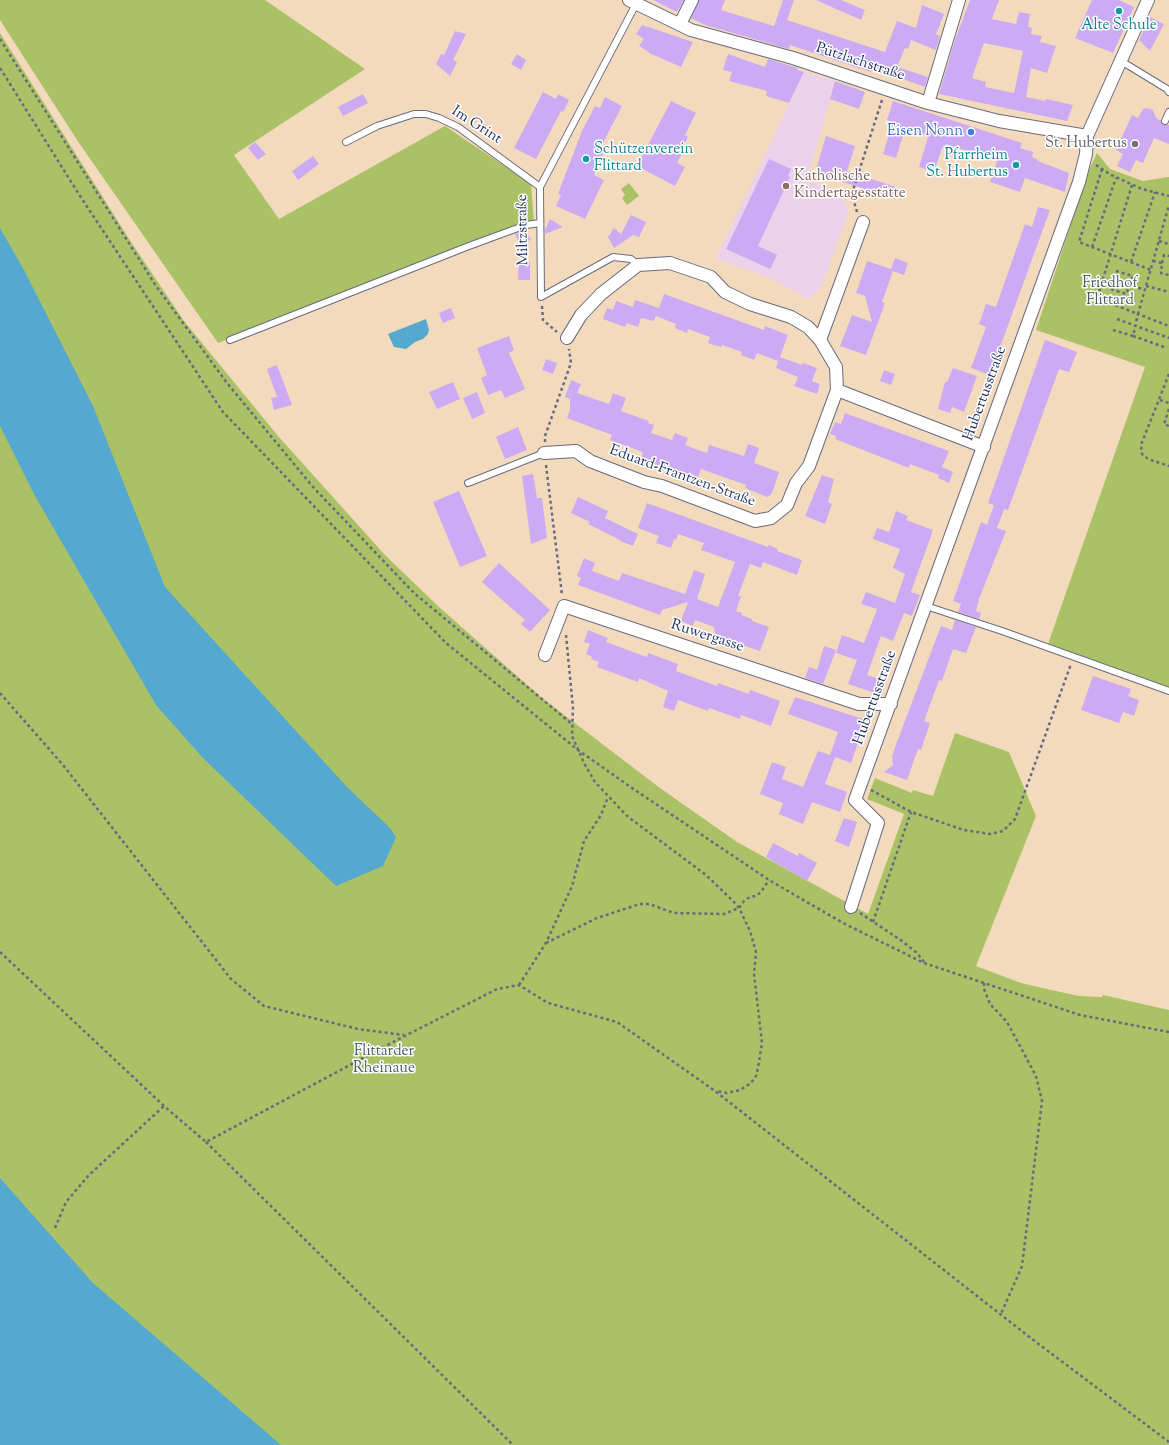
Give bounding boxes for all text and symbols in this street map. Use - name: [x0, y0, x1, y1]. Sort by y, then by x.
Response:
- marker: Alte Schule: [1114, 6, 1124, 16]
- place label: Alte Schule: [1081, 17, 1157, 35]
- street label: Pützlachstraße: [813, 40, 907, 86]
- street label: Im Grint: [447, 103, 505, 149]
- place label: Eisen Nonn: [887, 123, 963, 141]
- marker: Eisen Nonn: [966, 127, 976, 137]
- place label: St. Hubertus: [1045, 135, 1127, 153]
- marker: St. Hubertus: [1130, 139, 1140, 149]
- place label: Schützenverein Flittard: [594, 141, 693, 176]
- place label: Pfarrheim St. Hubertus: [926, 147, 1008, 182]
- marker: Schützenverein Flittard: [581, 154, 591, 164]
- marker: Pfarrheim St. Hubertus: [1011, 160, 1021, 170]
- place label: Katholische Kindertagesstätte: [794, 168, 906, 203]
- marker: Katholische Kindertagesstätte: [781, 181, 791, 191]
- street label: Miltzstraße: [514, 194, 534, 266]
- park label: Friedhof Flittard: [1082, 275, 1138, 310]
- street label: Hubertusstraße: [961, 344, 1011, 444]
- street label: Eduard-Frantzen-Straße: [606, 442, 758, 512]
- street label: Ruwergasse: [668, 617, 746, 657]
- street label: Hubertusstraße: [851, 648, 901, 748]
- park label: Flittarder Rheinaue: [353, 1043, 415, 1078]

